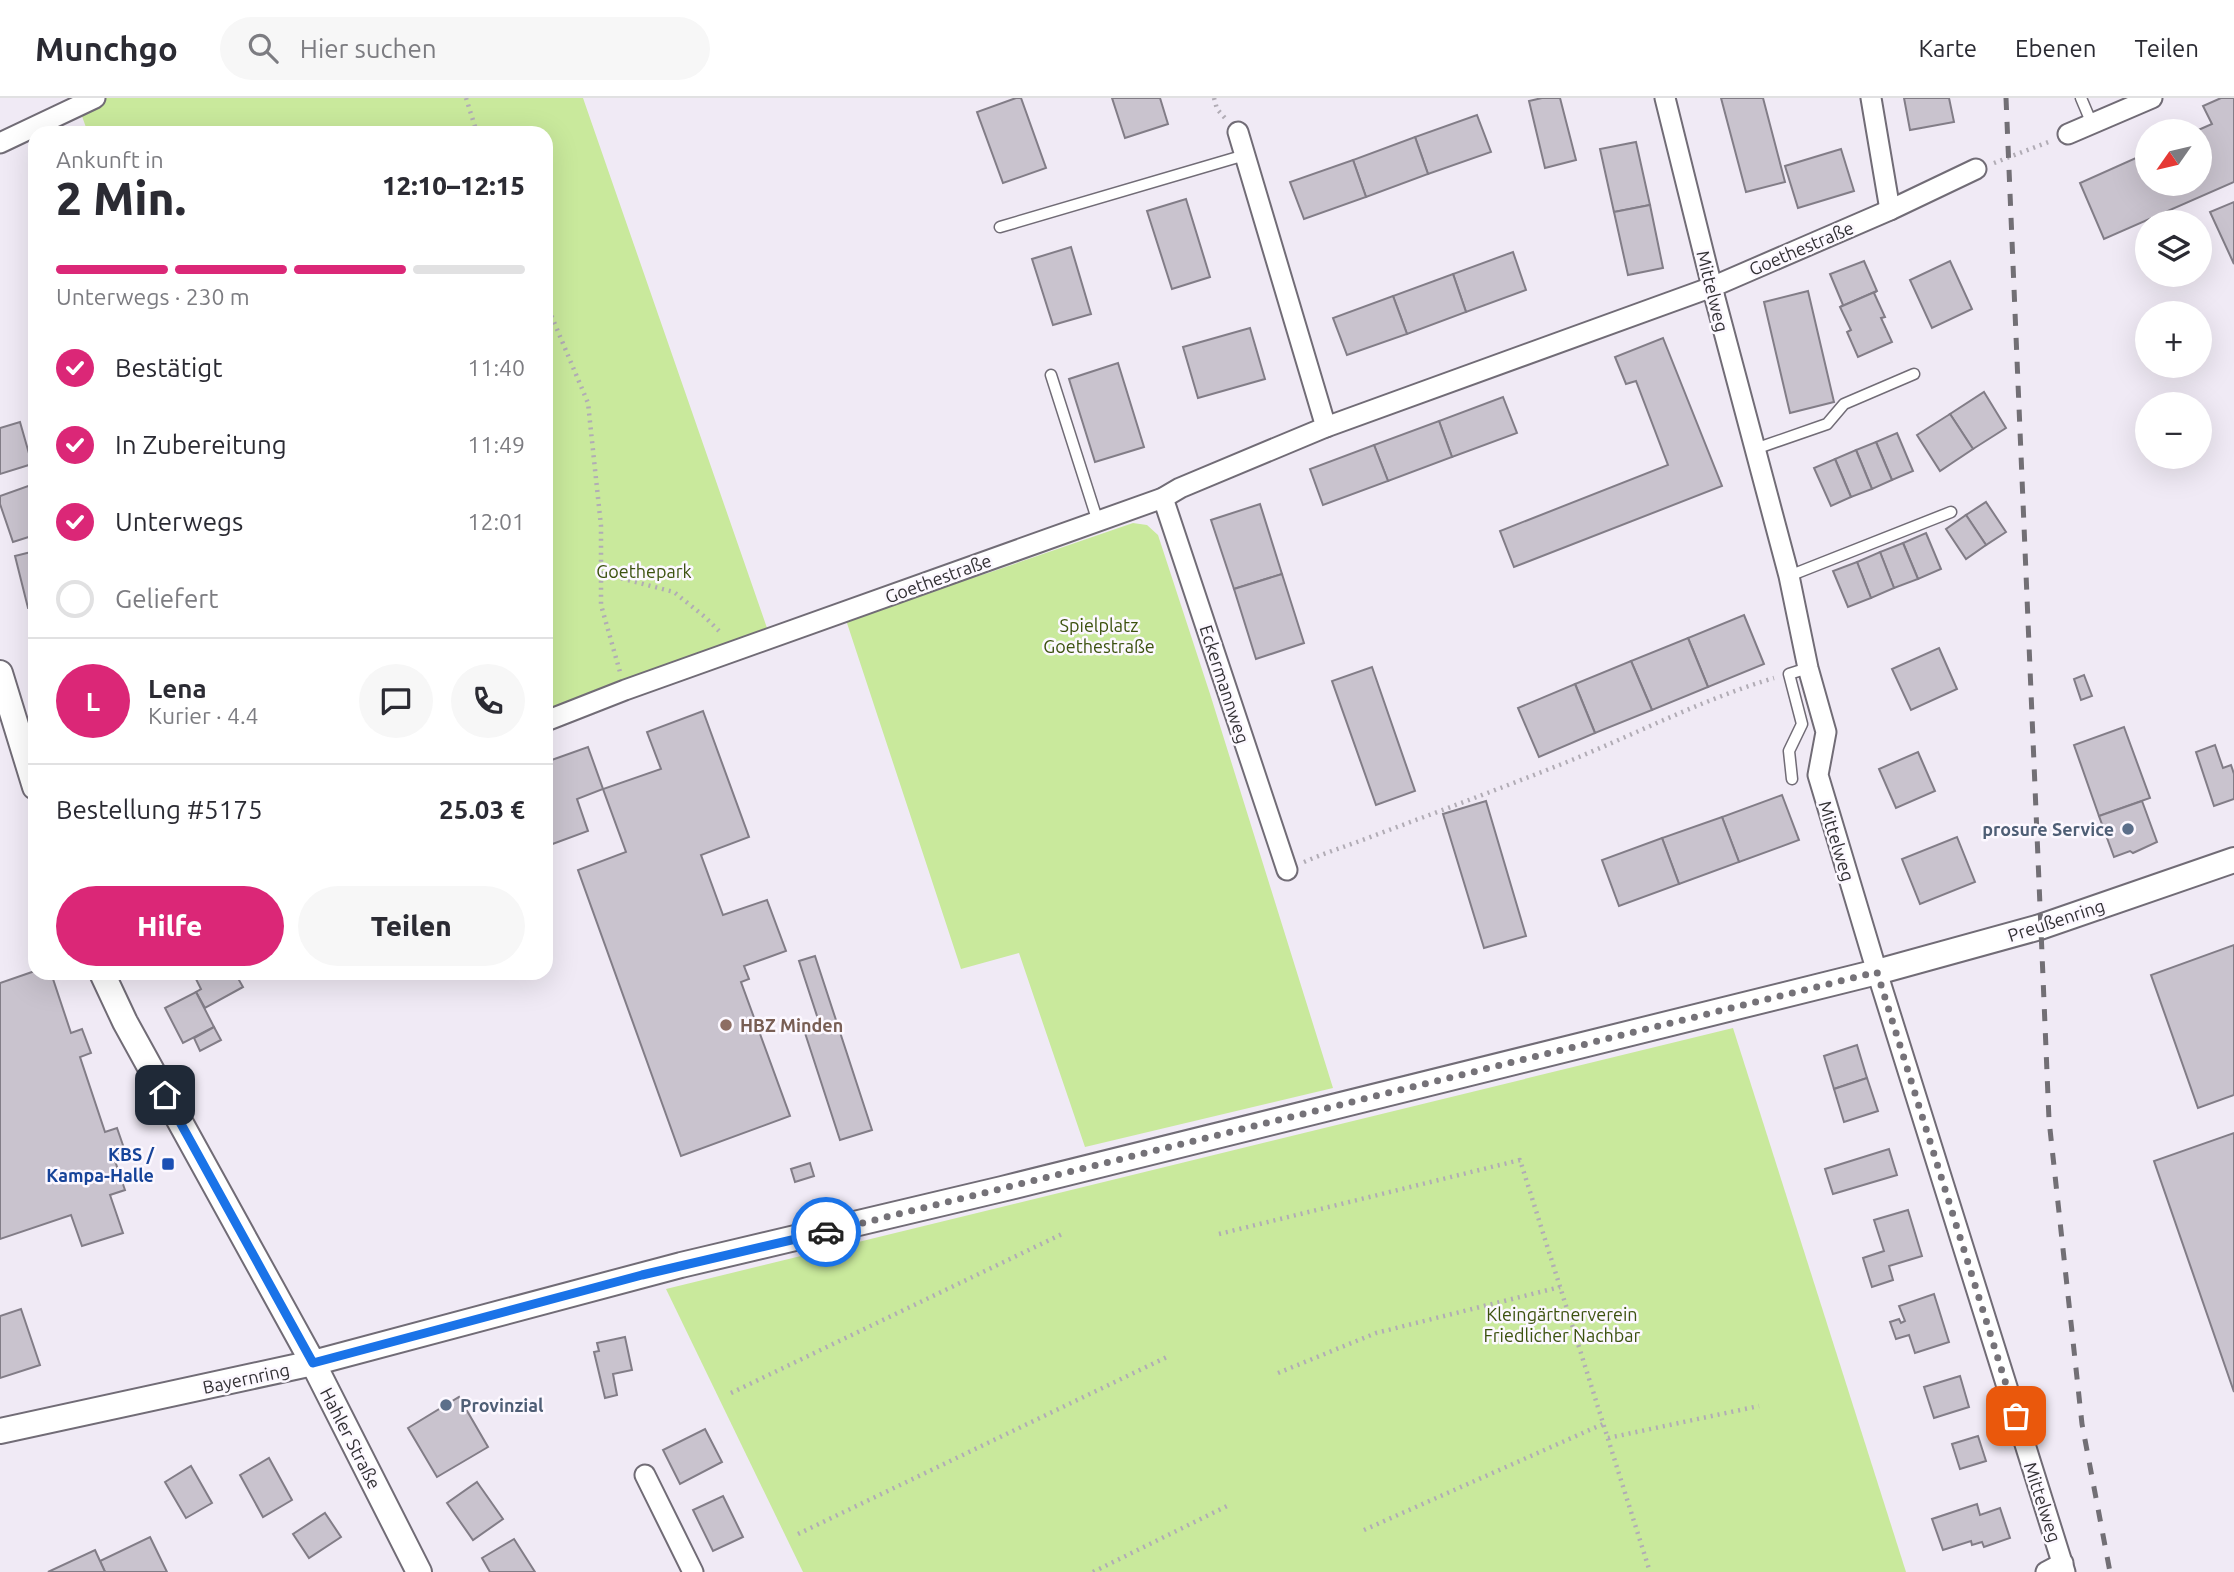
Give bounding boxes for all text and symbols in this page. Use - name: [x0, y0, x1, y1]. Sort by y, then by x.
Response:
- search box: [220, 17, 710, 80]
- icon: search: [244, 29, 282, 67]
- text: Munchgo: [35, 30, 178, 67]
- text: Hier suchen: [300, 34, 437, 63]
- text: Karte: [1918, 35, 1977, 62]
- text: Ebenen: [2015, 35, 2096, 62]
- text: Teilen: [2134, 35, 2199, 62]
- north arrow: [2135, 119, 2212, 196]
- map controls: [2135, 119, 2212, 469]
- text: Ankunft in: [56, 147, 164, 172]
- text: 12:10–12:15: [382, 171, 525, 200]
- text: 2 Min.: [56, 172, 186, 224]
- button: layers: [2135, 210, 2212, 287]
- street label: Goethestraße: [1746, 217, 1856, 279]
- street label: Mittelweg: [1693, 248, 1733, 334]
- text: Unterwegs · 230 m: [56, 284, 250, 309]
- button: +: [2135, 301, 2212, 378]
- icon: check: [56, 349, 94, 387]
- text: Bestätigt: [115, 353, 222, 382]
- text: 11:40: [467, 355, 525, 380]
- button: −: [2135, 392, 2212, 469]
- icon: check: [56, 426, 94, 464]
- text: In Zubereitung: [115, 430, 287, 459]
- text: 11:49: [467, 432, 525, 457]
- icon: check: [56, 503, 94, 541]
- text: Unterwegs: [115, 507, 243, 536]
- text: 12:01: [467, 509, 525, 534]
- street label: Goethestraße: [882, 550, 994, 606]
- park label: Goethepark: [596, 561, 692, 581]
- text: Geliefert: [115, 584, 218, 613]
- park label: Spielplatz Goethestraße: [1043, 615, 1155, 656]
- street label: Eckermannweg: [1196, 622, 1254, 746]
- button: chat: [359, 664, 433, 738]
- button: phone: [451, 664, 525, 738]
- text: Lena: [148, 674, 207, 703]
- text: L: [86, 687, 100, 716]
- text: Kurier · 4.4: [148, 703, 259, 728]
- text: Bestellung #5175: [56, 795, 263, 824]
- text: 25.03 €: [439, 795, 525, 824]
- street label: Mittelweg: [1815, 798, 1859, 884]
- place label: prosure Service: [1982, 819, 2114, 839]
- marker: prosure Service: [2120, 821, 2136, 837]
- button: Hilfe: [56, 886, 284, 966]
- button: Teilen: [298, 886, 525, 966]
- street label: Preußenring: [2005, 895, 2107, 945]
- place label: HBZ Minden: [740, 1015, 843, 1035]
- marker: HBZ Minden: [718, 1017, 734, 1033]
- pin: [135, 1065, 195, 1125]
- icon: home: [146, 1076, 184, 1114]
- place label: KBS / Kampa-Halle: [46, 1144, 154, 1185]
- marker: KBS / Kampa-Halle: [160, 1156, 176, 1172]
- courier: [791, 1197, 861, 1267]
- icon: car: [807, 1213, 845, 1251]
- park label: Kleingärtnerverein Friedlicher Nachbar: [1484, 1304, 1641, 1345]
- street label: Bayernring: [201, 1359, 291, 1397]
- street label: Hahler Straße: [317, 1384, 385, 1492]
- pin: [1986, 1386, 2046, 1446]
- place label: Provinzial: [460, 1395, 544, 1415]
- marker: Provinzial: [438, 1397, 454, 1413]
- icon: bag: [1997, 1397, 2035, 1435]
- street label: Mittelweg: [2021, 1459, 2065, 1545]

